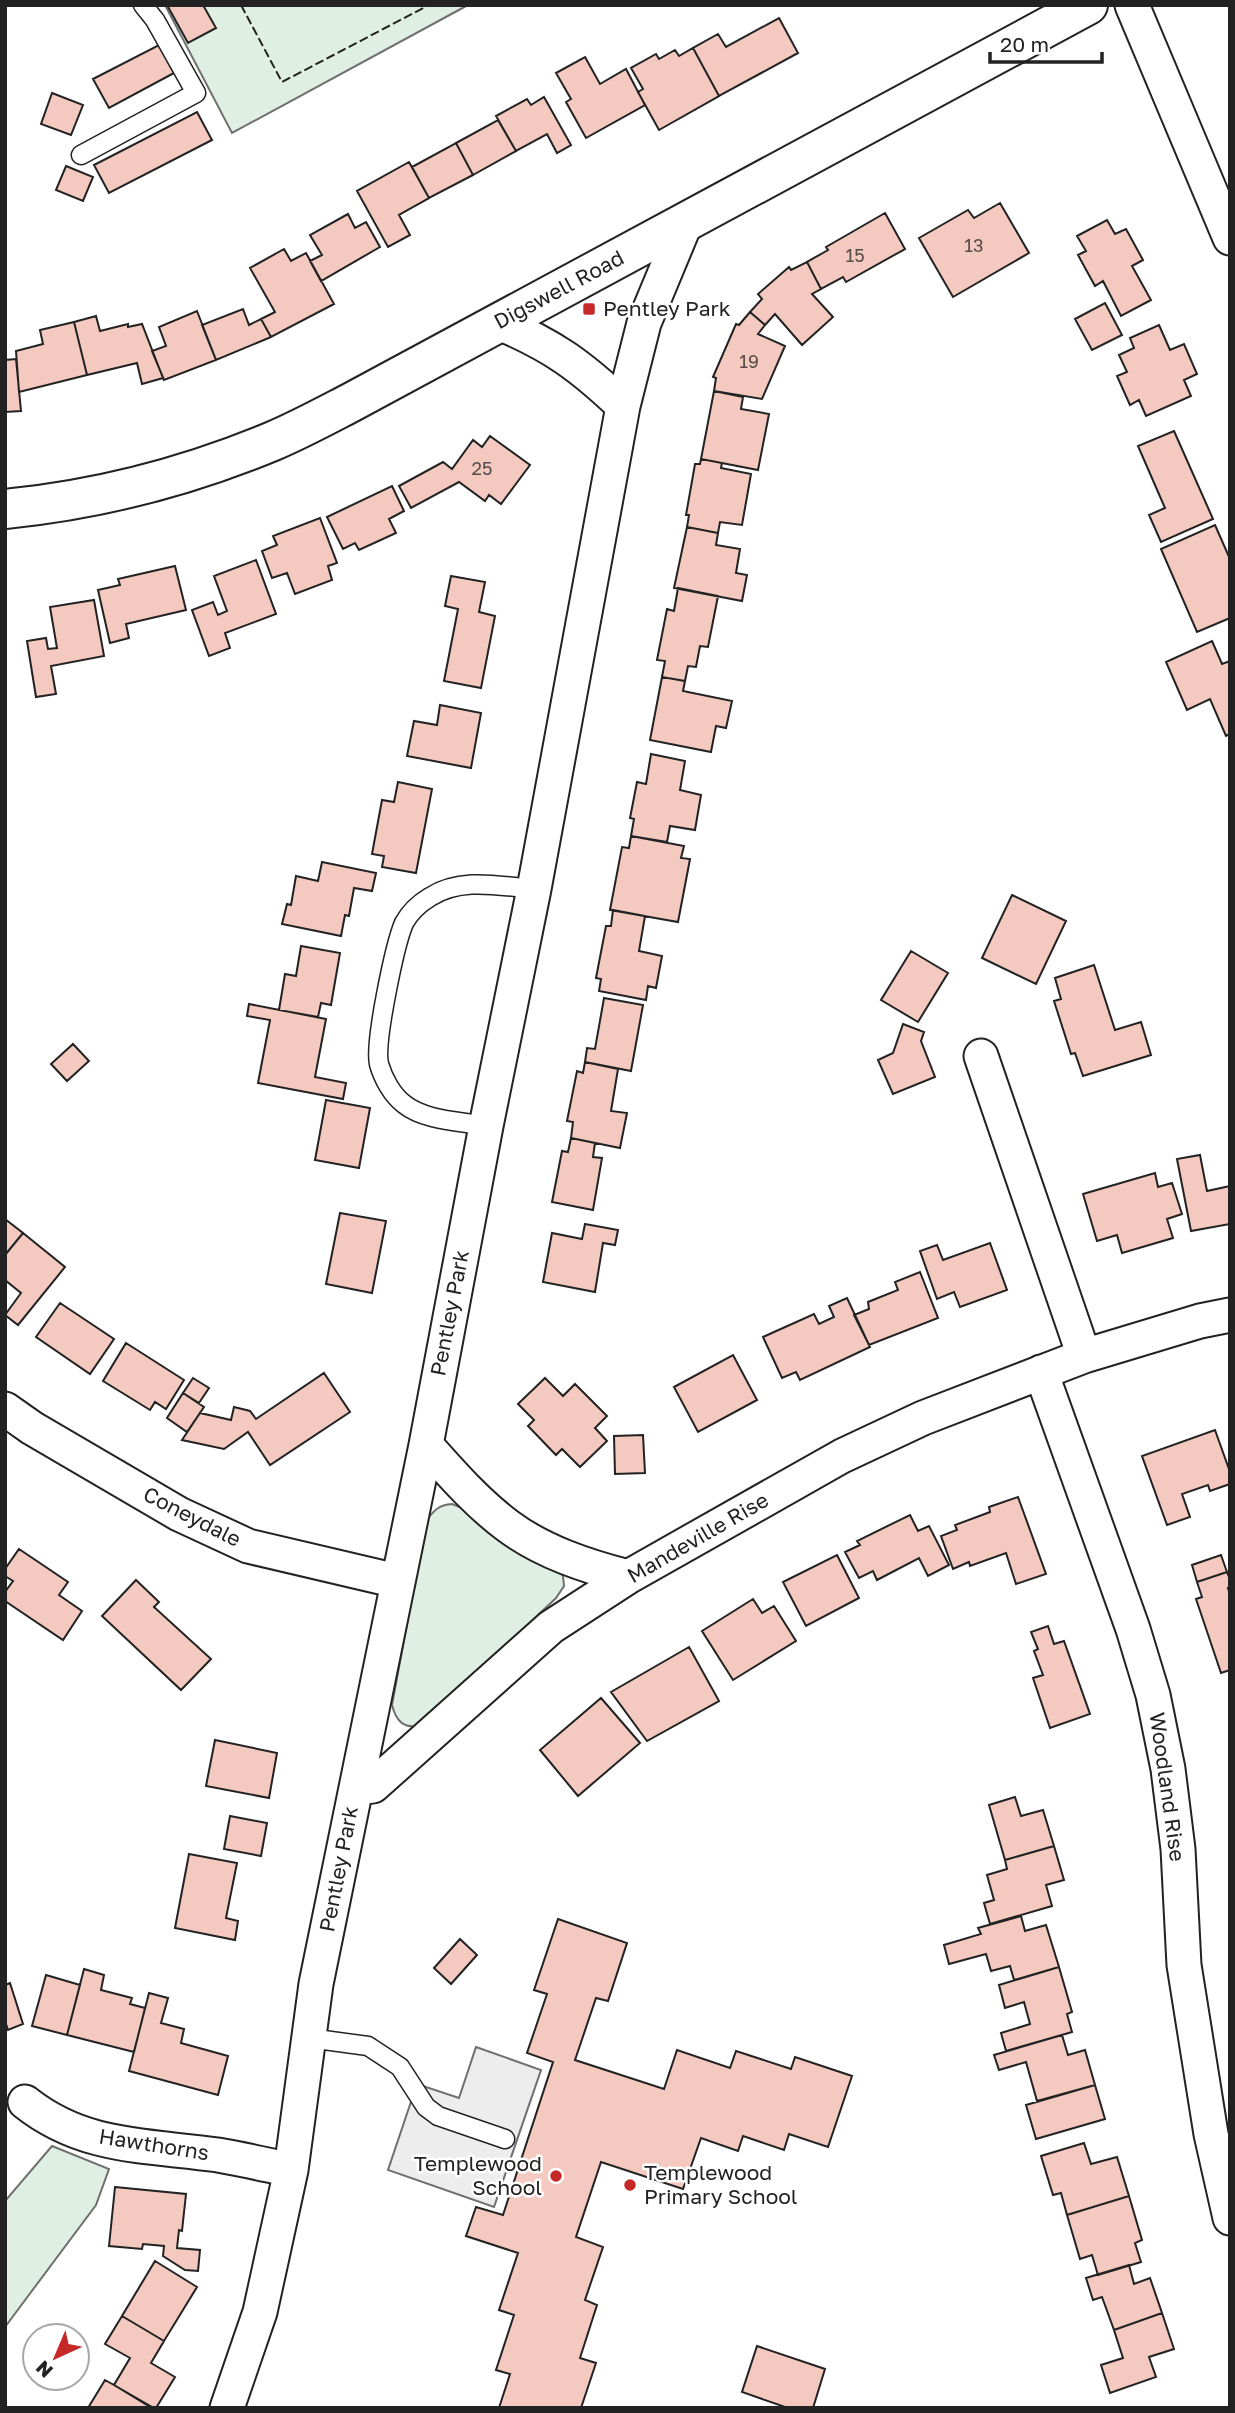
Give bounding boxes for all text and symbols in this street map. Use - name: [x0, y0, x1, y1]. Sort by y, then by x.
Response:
- scale bar: [990, 21, 1102, 65]
- text: 20 m: [1000, 31, 1049, 57]
- house number: 13: [964, 234, 984, 256]
- street label: Digswell Road: [489, 244, 628, 334]
- house number: 15: [845, 244, 865, 266]
- place label: Pentley Park: [603, 295, 731, 321]
- marker: Pentley Park: [581, 301, 597, 317]
- house number: 19: [739, 350, 759, 372]
- house number: 25: [472, 457, 492, 479]
- street label: Pentley Park: [424, 1248, 474, 1378]
- street label: Coneydale: [139, 1480, 246, 1552]
- street label: Mandeville Rise: [622, 1486, 773, 1588]
- street label: Woodland Rise: [1145, 1711, 1191, 1863]
- street label: Pentley Park: [313, 1804, 363, 1934]
- street label: Hawthorns: [97, 2122, 211, 2166]
- place label: Templewood School: [414, 2150, 542, 2200]
- place label: Templewood Primary School: [644, 2159, 798, 2209]
- marker: Templewood School: [548, 2168, 564, 2184]
- marker: Templewood Primary School: [622, 2177, 638, 2193]
- north arrow: [21, 2322, 91, 2392]
- text: N: [31, 2356, 57, 2383]

